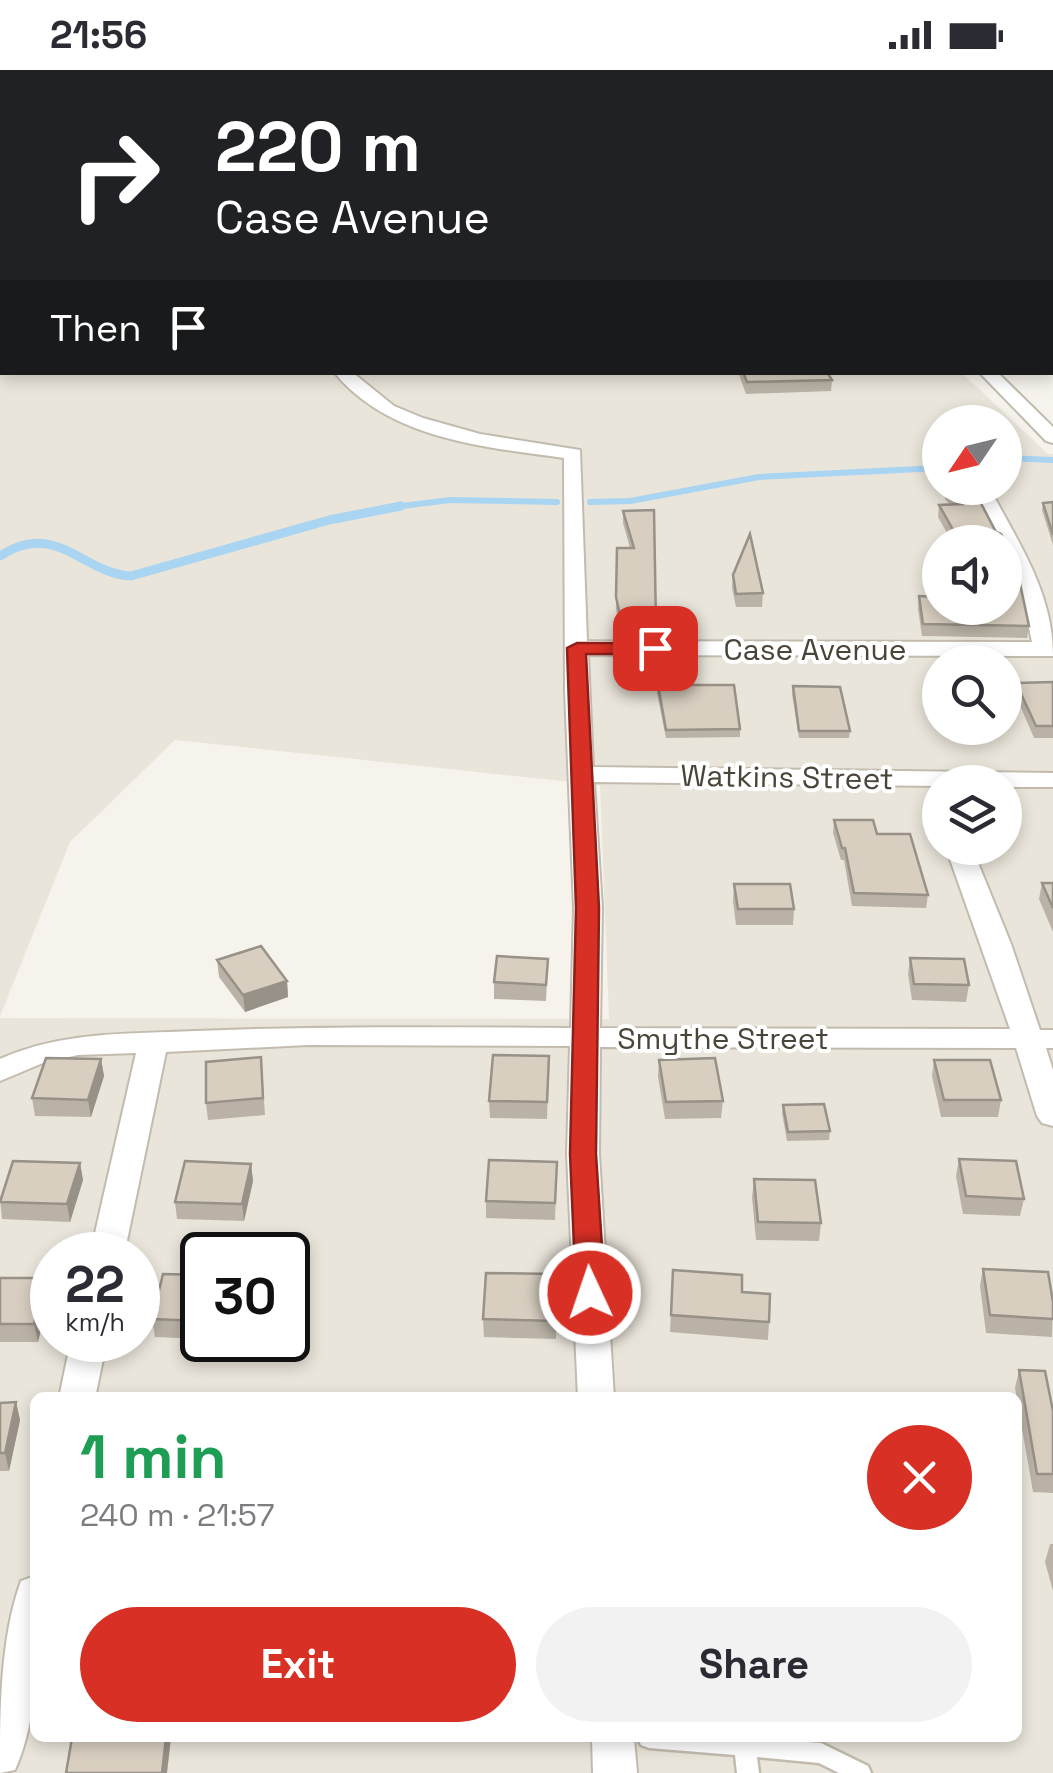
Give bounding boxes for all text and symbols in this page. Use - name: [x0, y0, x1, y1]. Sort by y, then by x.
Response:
- text: 21:56: [50, 11, 147, 59]
- text: 220 m: [215, 102, 421, 191]
- icon: right: [50, 110, 180, 240]
- text: Case Avenue: [215, 189, 490, 246]
- icon: arrive: [161, 300, 216, 355]
- text: Then: [50, 304, 141, 352]
- north arrow: [922, 405, 1022, 505]
- map controls: [922, 405, 1022, 865]
- button: sound: [922, 525, 1022, 625]
- pin: [613, 606, 698, 691]
- icon: arrive: [628, 621, 683, 676]
- street label: Case Avenue: [723, 630, 907, 669]
- button: search: [922, 645, 1022, 745]
- street label: Watkins Street: [680, 756, 894, 798]
- button: layers: [922, 765, 1022, 865]
- street label: Smythe Street: [617, 1019, 829, 1058]
- speed limit sign: 30: [180, 1232, 310, 1362]
- position arrow: [538, 1241, 642, 1345]
- text: 22: [65, 1253, 125, 1317]
- text: km/h: [65, 1306, 125, 1338]
- text: 1 min: [80, 1419, 227, 1496]
- button: close: [867, 1425, 972, 1530]
- text: 240 m · 21:57: [80, 1495, 275, 1535]
- button: Exit: [80, 1607, 516, 1722]
- button: Share: [536, 1607, 972, 1722]

